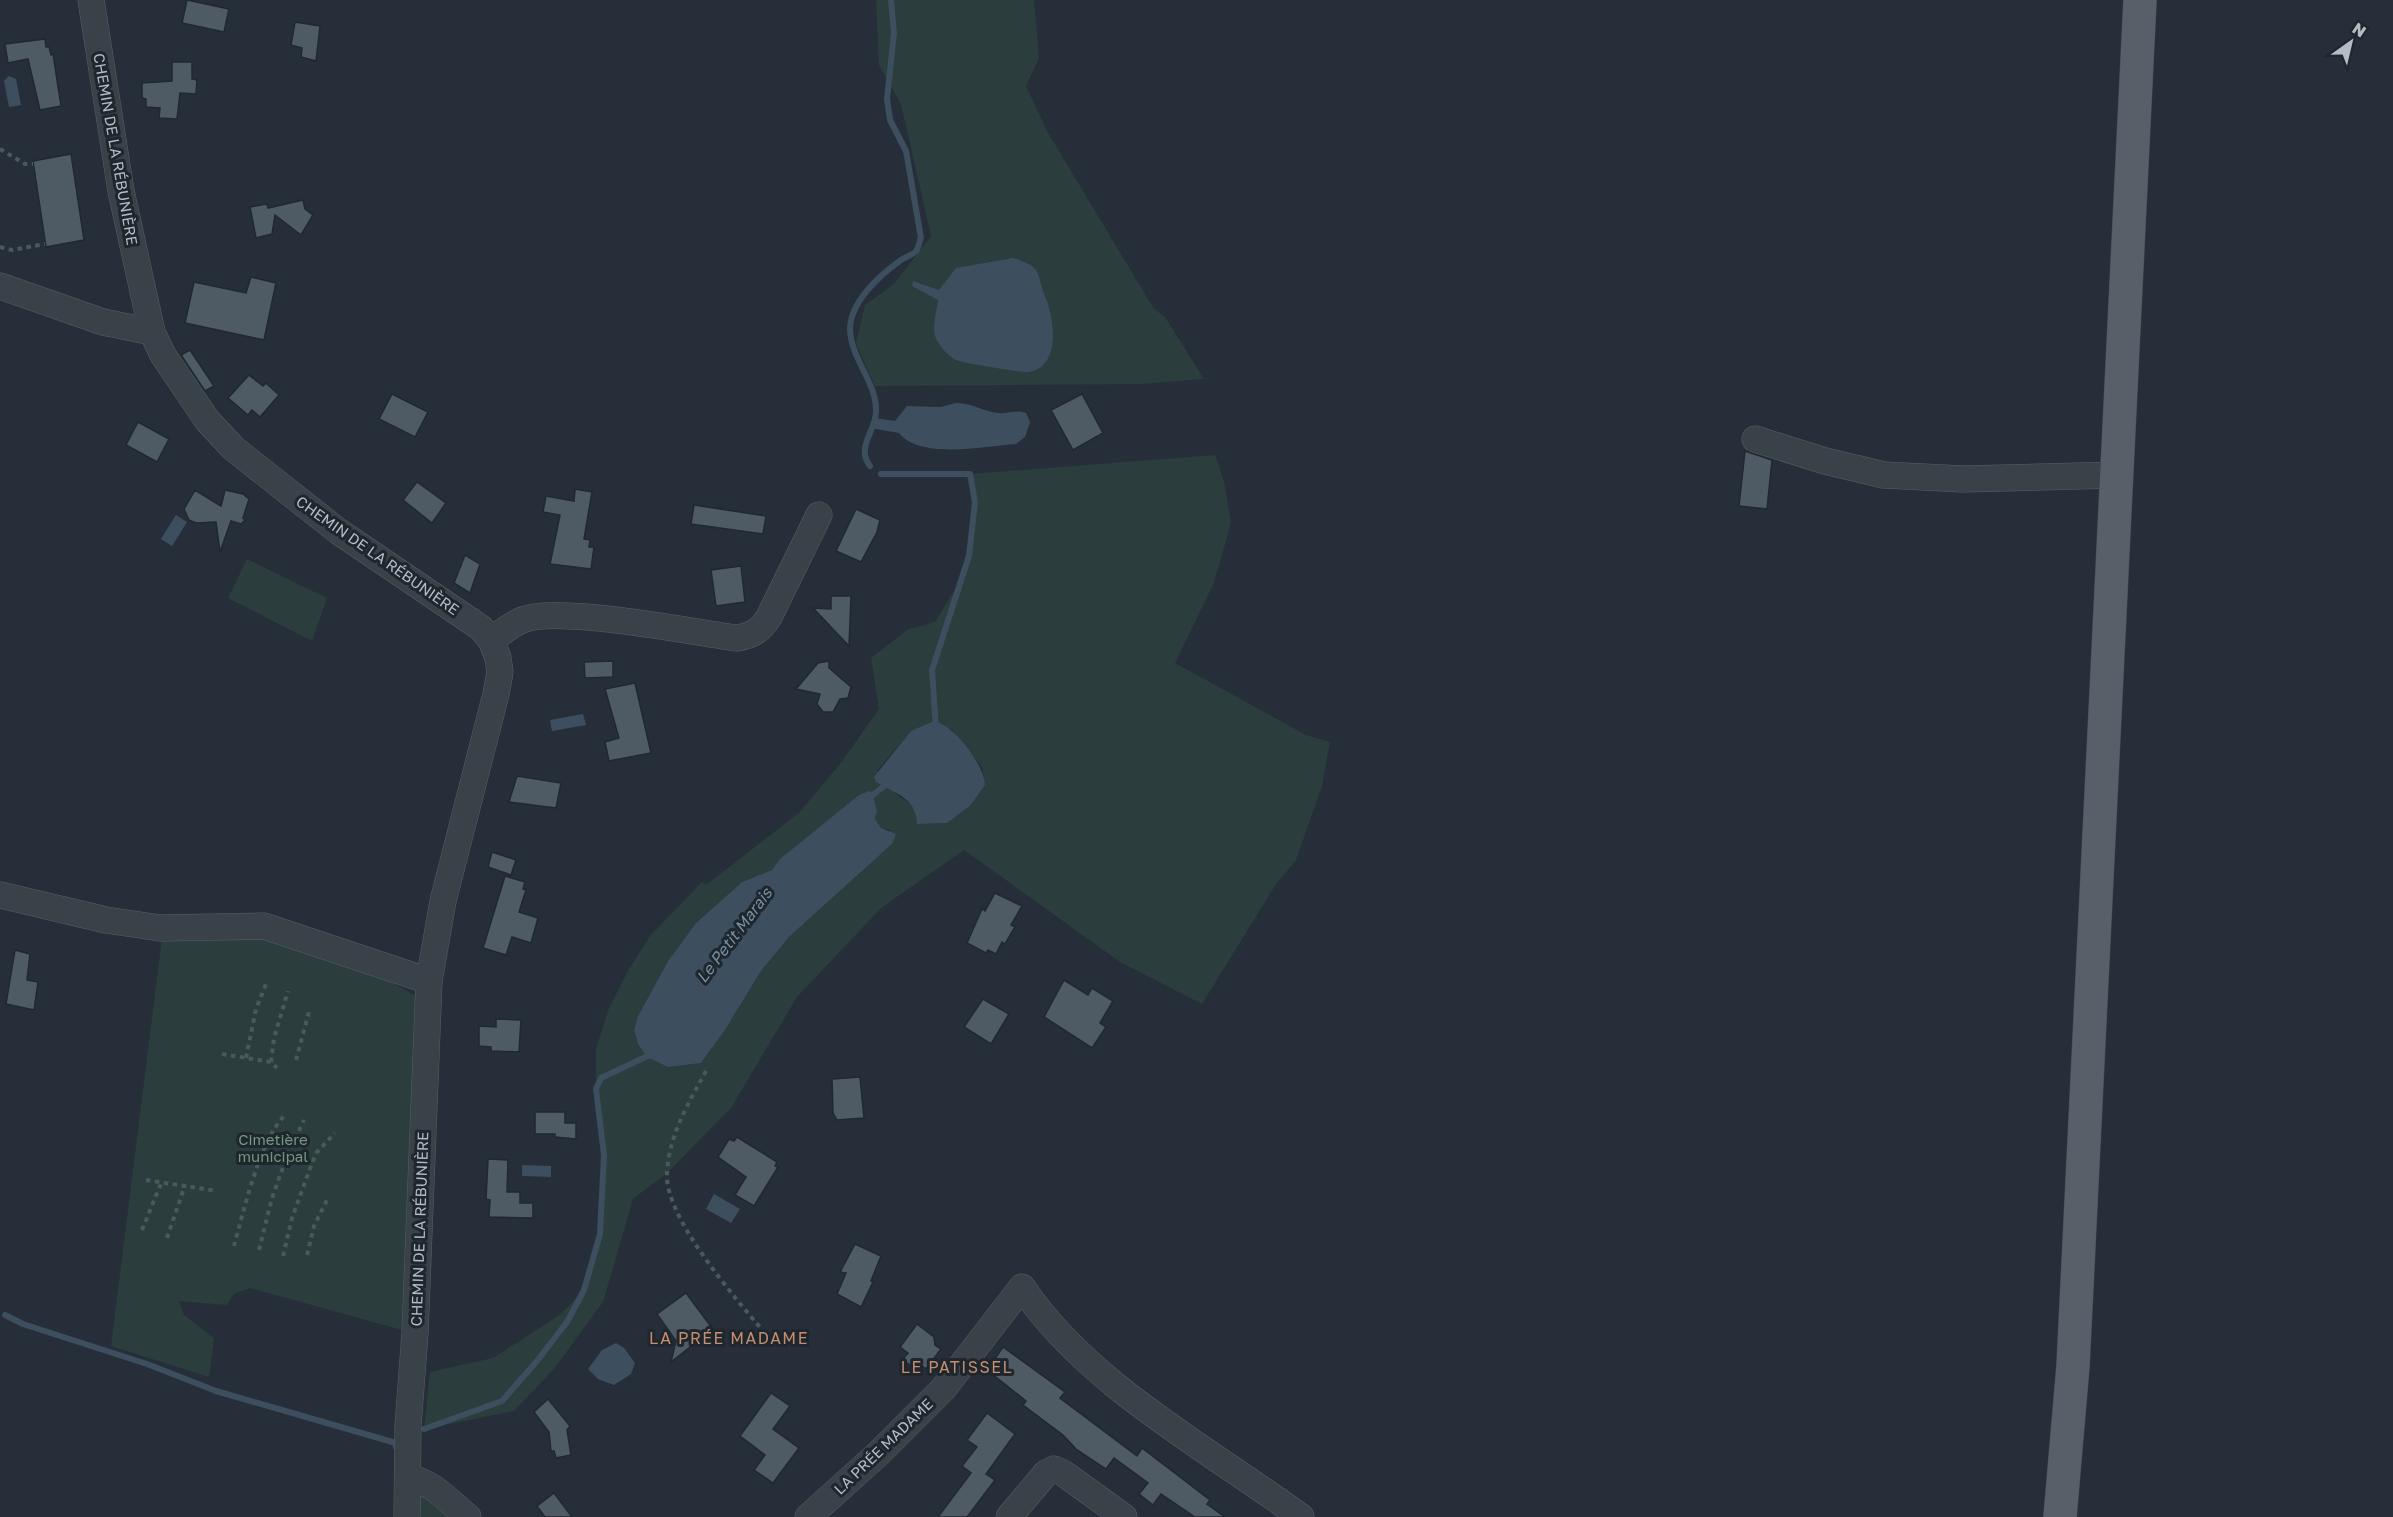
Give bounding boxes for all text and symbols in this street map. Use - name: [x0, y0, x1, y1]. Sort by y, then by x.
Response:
- north arrow: [2321, 12, 2381, 72]
- text: N: [2349, 18, 2370, 41]
- street label: CHEMIN DE LA RÉBUNIÈRE: [90, 52, 142, 246]
- street label: CHEMIN DE LA RÉBUNIÈRE: [293, 492, 463, 618]
- water label: Le Petit Marais: [692, 882, 777, 986]
- park label: Cimetière municipal: [238, 1130, 308, 1165]
- street label: CHEMIN DE LA RÉBUNIÈRE: [407, 1131, 431, 1327]
- district label: LA PRÉE MADAME: [649, 1328, 809, 1348]
- district label: LE PATISSEL: [901, 1357, 1013, 1377]
- street label: LA PRÉE MADAME: [830, 1394, 936, 1498]

